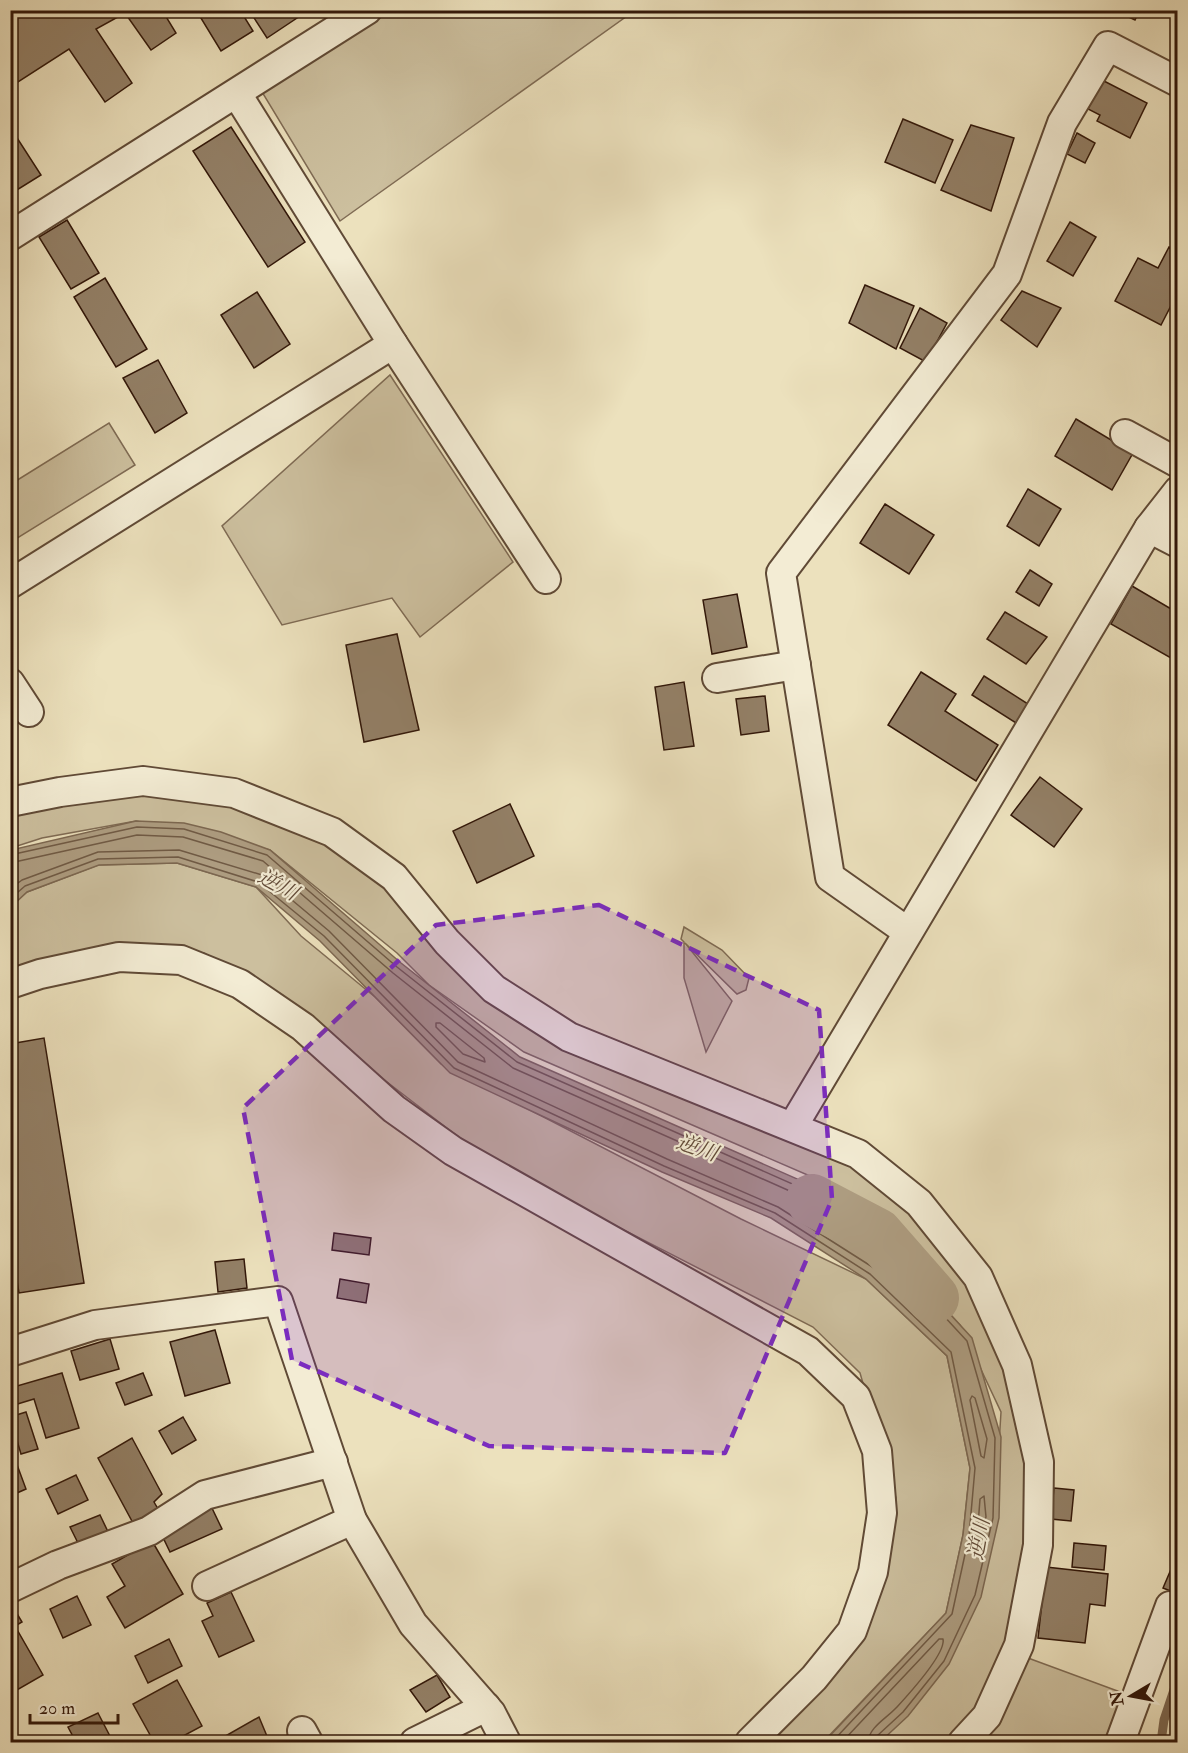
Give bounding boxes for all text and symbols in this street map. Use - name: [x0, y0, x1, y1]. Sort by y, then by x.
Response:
- water label: 逆川: [253, 863, 305, 908]
- water label: 逆川: [673, 1128, 723, 1168]
- water label: 逆川: [962, 1514, 996, 1562]
- north arrow: [1101, 1666, 1161, 1726]
- scale bar: [30, 1687, 118, 1725]
- text: N: [1106, 1689, 1128, 1708]
- text: 20 m: [39, 1697, 75, 1720]

